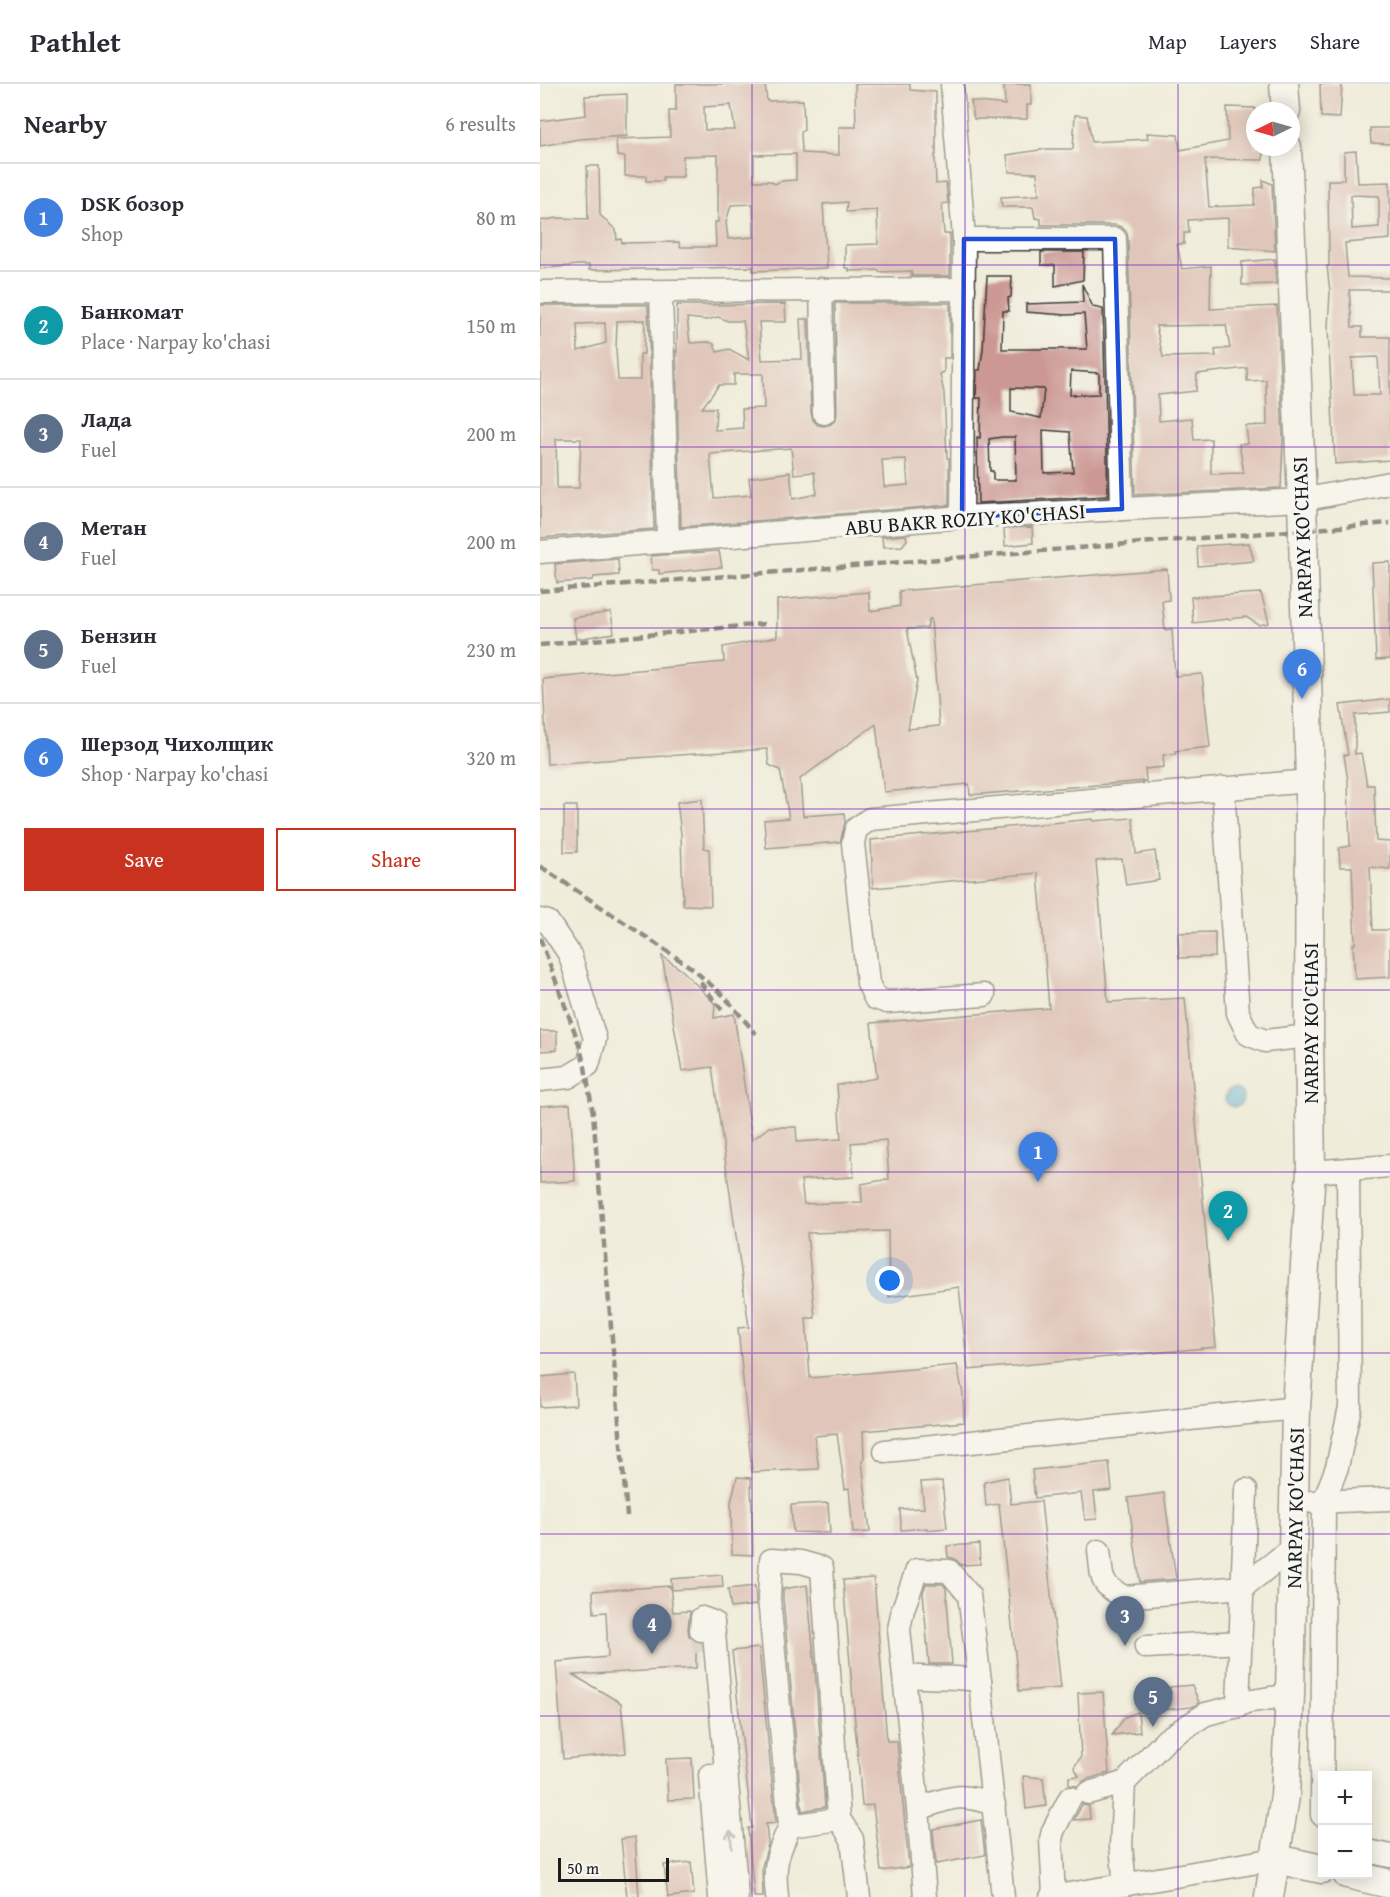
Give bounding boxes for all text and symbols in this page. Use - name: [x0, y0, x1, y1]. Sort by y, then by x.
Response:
- text: Pathlet: [30, 21, 121, 62]
- text: Map: [1148, 26, 1187, 57]
- text: Layers: [1220, 26, 1277, 57]
- text: Share: [1310, 26, 1360, 57]
- north arrow: [1246, 102, 1300, 156]
- text: Nearby: [24, 104, 107, 143]
- text: 6 results: [445, 109, 516, 138]
- text: DSK бозор: [81, 187, 184, 219]
- text: 1: [38, 203, 49, 232]
- text: 80 m: [476, 203, 516, 232]
- text: Shop: [81, 219, 123, 248]
- text: Банкомат: [81, 295, 183, 327]
- text: 2: [38, 311, 49, 340]
- text: 150 m: [466, 311, 516, 340]
- text: Place · Narpay ko'chasi: [81, 327, 271, 356]
- text: Лада: [81, 403, 132, 435]
- text: 3: [38, 419, 49, 448]
- text: 200 m: [466, 419, 516, 448]
- text: Fuel: [81, 435, 117, 464]
- street label: NARPAY KO'CHASI: [1284, 456, 1320, 618]
- street label: ABU BAKR ROZIY KO'CHASI: [844, 495, 1086, 543]
- text: Метан: [81, 511, 147, 543]
- text: 4: [38, 527, 49, 556]
- text: 200 m: [466, 527, 516, 556]
- text: Fuel: [81, 543, 117, 572]
- text: Бензин: [81, 619, 157, 651]
- text: 5: [38, 635, 49, 664]
- text: 230 m: [466, 635, 516, 664]
- pin: 6: [1282, 650, 1322, 699]
- text: Fuel: [81, 651, 117, 680]
- text: Шерзод Чихолщик: [81, 727, 273, 759]
- text: 6: [38, 743, 49, 772]
- text: 320 m: [466, 743, 516, 772]
- text: Shop · Narpay ko'chasi: [81, 759, 268, 788]
- button: Save: [24, 828, 264, 891]
- button: Share: [276, 828, 516, 891]
- street label: NARPAY KO'CHASI: [1295, 942, 1326, 1104]
- pin: 1: [1018, 1132, 1058, 1182]
- pin: 2: [1208, 1192, 1248, 1241]
- your location: [875, 1266, 904, 1295]
- street label: NARPAY KO'CHASI: [1278, 1427, 1312, 1589]
- pin: 3: [1106, 1596, 1144, 1646]
- pin: 4: [632, 1604, 672, 1654]
- pin: 5: [1134, 1678, 1172, 1727]
- map controls: [1318, 1771, 1372, 1879]
- button: +: [1318, 1771, 1372, 1825]
- button: −: [1318, 1825, 1372, 1879]
- one-way arrow: [726, 1829, 737, 1849]
- scale bar: [558, 1855, 669, 1882]
- text: 50 m: [567, 1856, 599, 1880]

